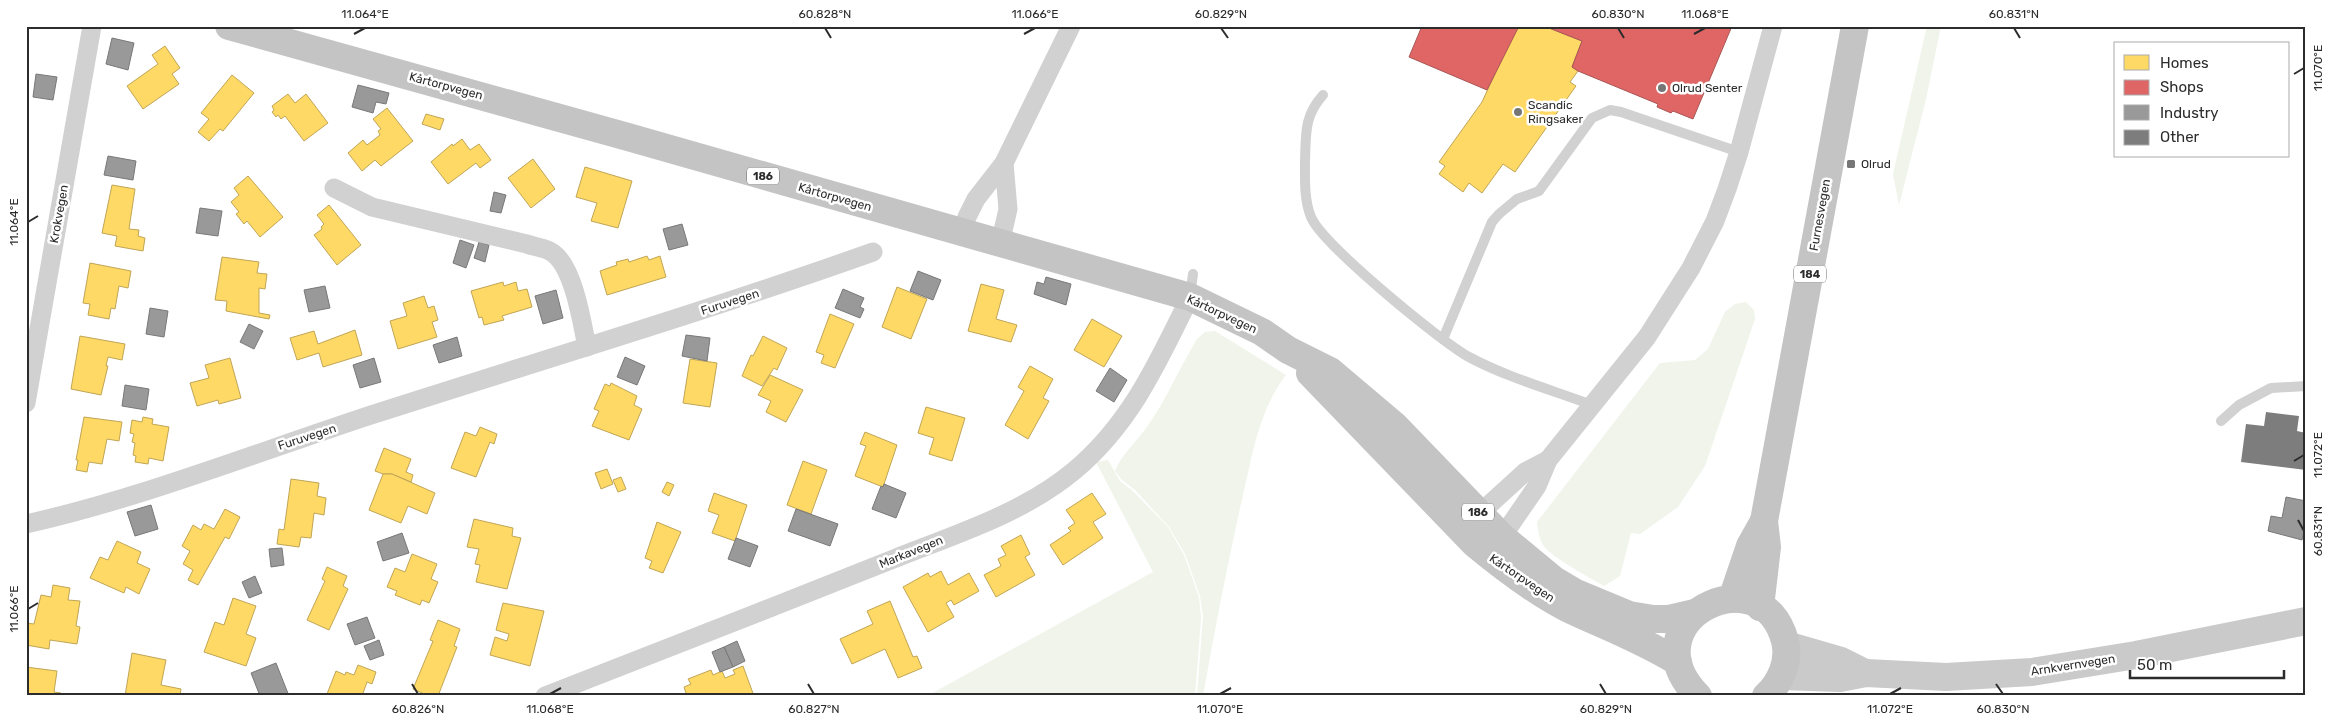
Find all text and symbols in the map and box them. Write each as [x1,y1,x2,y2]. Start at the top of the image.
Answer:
text: 11.064°E [341,7,389,21]
text: 60.828°N [799,7,851,21]
text: 11.066°E [1011,7,1059,21]
text: 60.829°N [1195,7,1247,21]
text: 60.830°N [1591,7,1645,21]
text: 11.068°E [1681,7,1729,21]
text: 60.831°N [1989,7,2039,21]
legend [2114,42,2290,158]
text: 11.070°E [2311,45,2325,91]
text: Homes [2160,54,2209,72]
street label: Kårtorpvegen [408,69,484,103]
text: Shops [2160,78,2204,96]
place label: Olrud Senter [1672,81,1743,95]
marker: Olrud Senter [1656,82,1668,94]
place label: Scandic Ringsaker [1528,98,1584,126]
text: Industry [2160,104,2219,122]
marker: Scandic Ringsaker [1512,106,1524,118]
text: Other [2160,128,2200,146]
place label: Olrud [1861,157,1891,171]
marker: Olrud [1845,158,1857,170]
road number: 186 [747,168,779,185]
street label: Furnesvegen [1807,178,1833,252]
street label: Kårtorpvegen [797,180,873,214]
street label: Krokvegen [47,184,71,244]
text: 11.064°E [7,198,21,246]
road number: 184 [1794,266,1826,282]
street label: Furuvegen [699,286,761,318]
street label: Kårtorpvegen [1185,292,1259,336]
street label: Furuvegen [276,421,338,453]
text: 11.072°E [2311,432,2325,478]
road number: 186 [1462,504,1494,520]
text: 60.831°N [2311,506,2325,556]
street label: Markavegen [877,533,945,571]
street label: Kårtorpvegen [1487,551,1557,605]
text: 11.066°E [7,585,21,633]
scale bar [2130,647,2283,679]
street label: Arnkvernvegen [2030,651,2116,679]
text: 50 m [2137,656,2172,674]
text: 60.826°N [392,702,444,716]
text: 11.068°E [526,702,574,716]
text: 60.827°N [788,702,840,716]
text: 11.070°E [1197,702,1243,716]
text: 60.829°N [1580,702,1632,716]
text: 11.072°E [1867,702,1913,716]
text: 60.830°N [1976,702,2030,716]

